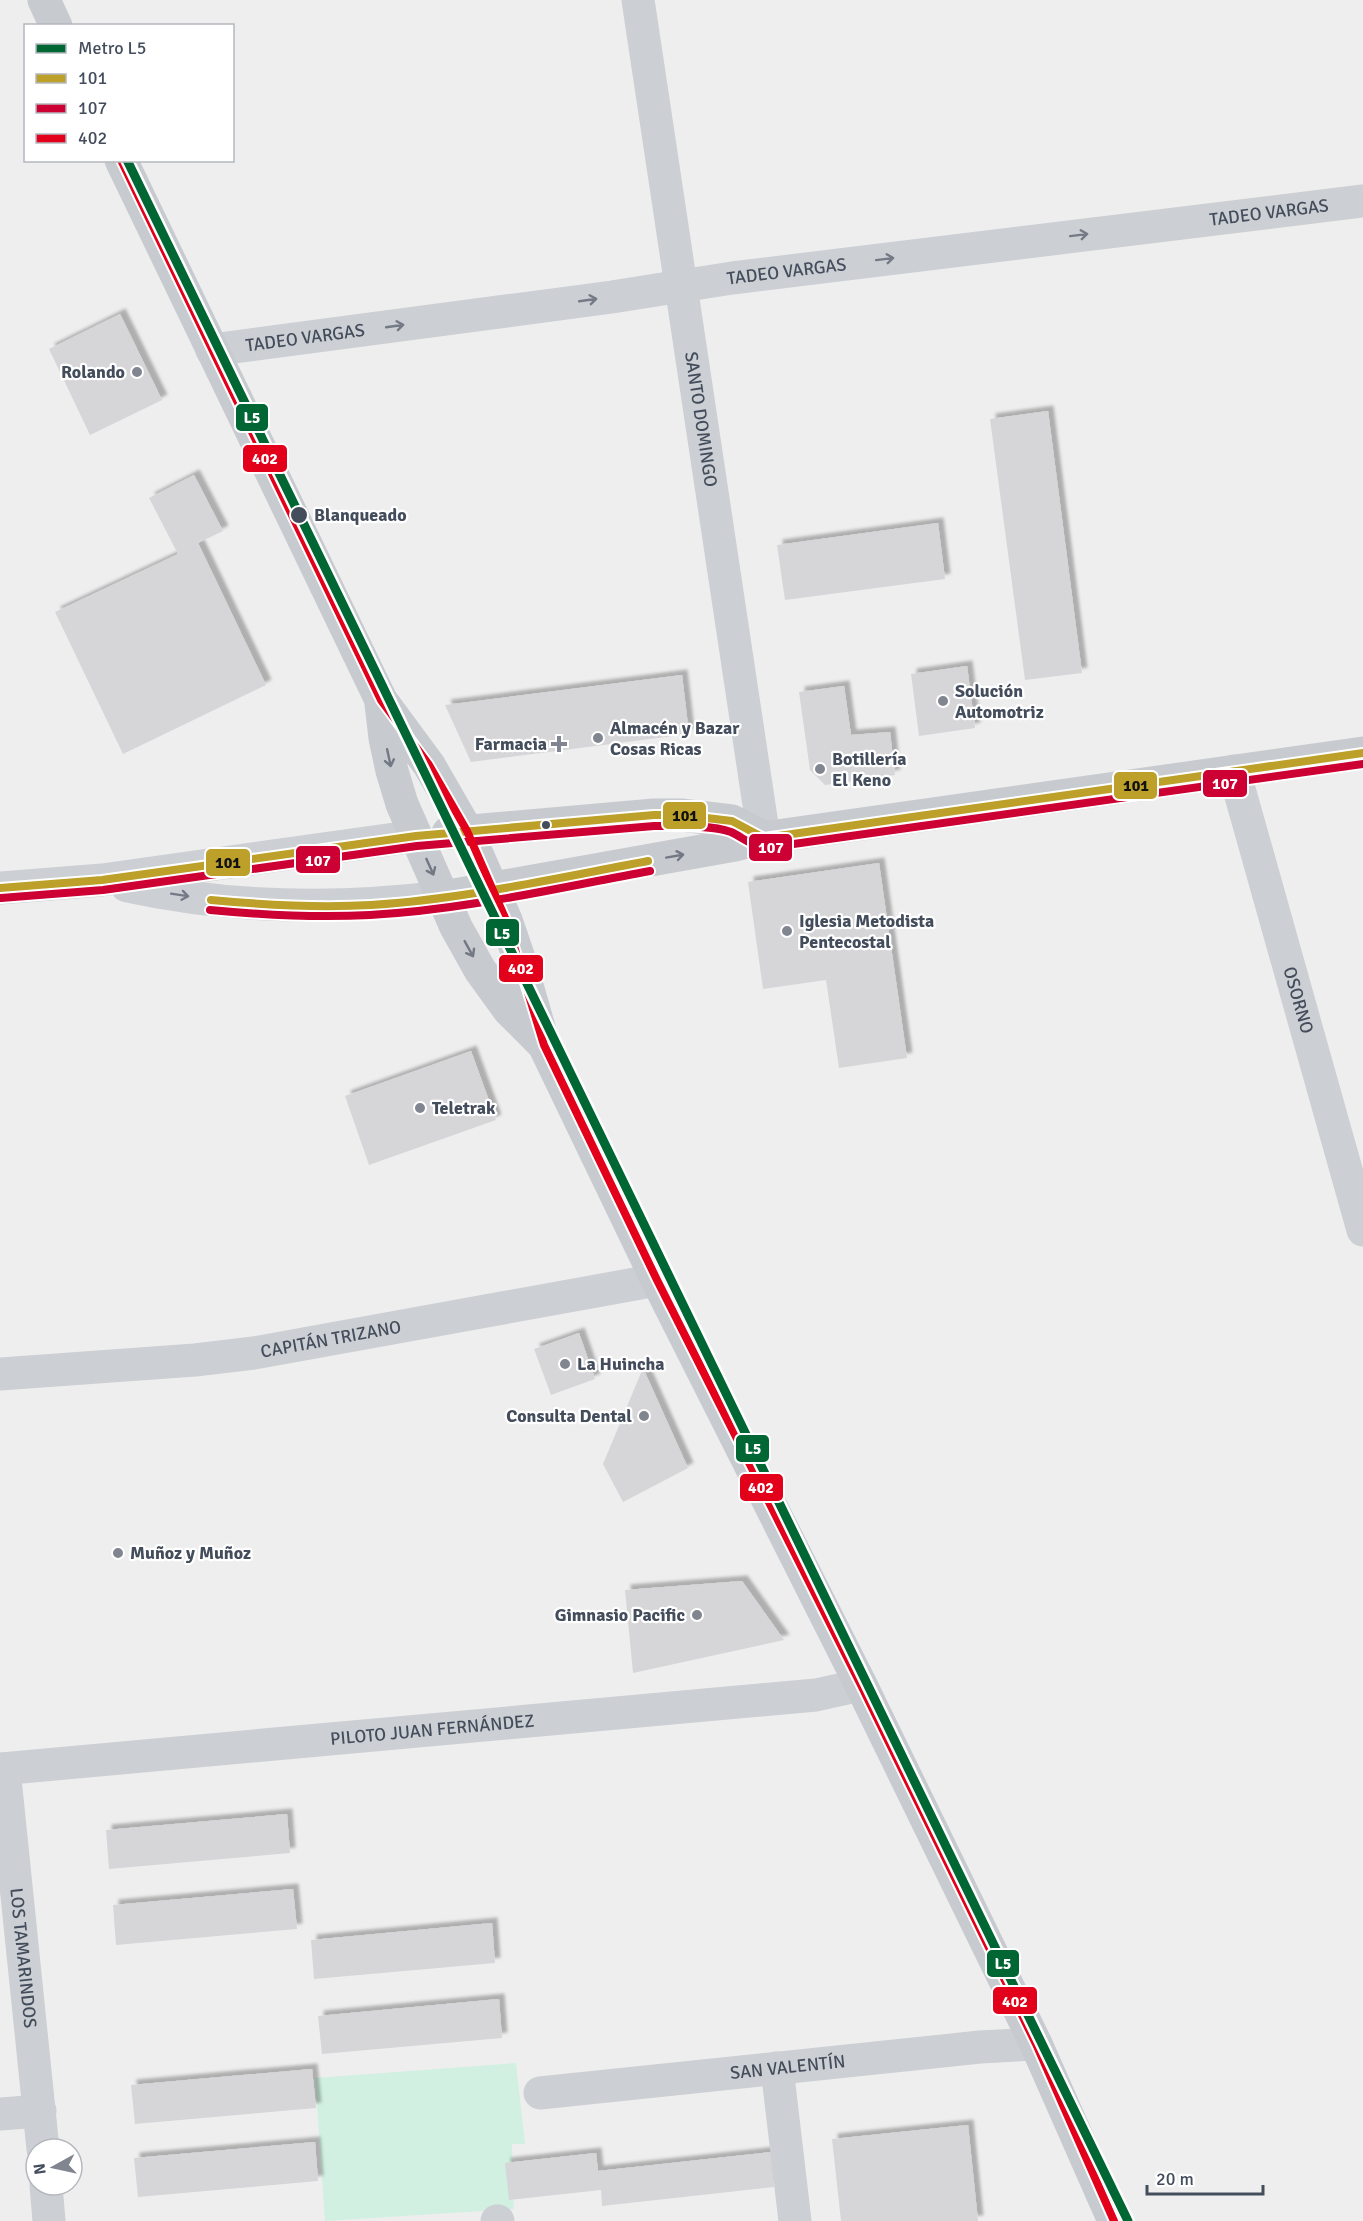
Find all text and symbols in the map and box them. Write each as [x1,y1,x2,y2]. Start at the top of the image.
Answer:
legend [24,24,234,162]
text: Metro L5 [78,37,146,59]
text: 101 [78,67,107,89]
text: 107 [78,97,107,119]
text: 402 [78,127,107,149]
street label: TADEO VARGAS [1208,194,1330,231]
one-way arrow [1069,230,1088,241]
street label: TADEO VARGAS [725,253,847,290]
one-way arrow [875,253,895,264]
one-way arrow [578,295,598,306]
street label: TADEO VARGAS [244,319,366,356]
one-way arrow [385,320,404,331]
street label: SANTO DOMINGO [680,350,722,488]
place label: Rolando [61,361,125,383]
marker: Rolando [130,365,144,379]
line badge: L5 [235,403,269,432]
text: L5 [244,408,261,428]
line badge: 402 [242,444,288,473]
text: 402 [252,449,278,469]
place label: Blanqueado [314,504,407,526]
marker: Blanqueado [289,505,309,525]
place label: Solución Automotriz [955,680,1044,723]
marker: Solución Automotriz [936,694,950,708]
place label: Almacén y Bazar Cosas Ricas [610,717,740,760]
marker: Almacén y Bazar Cosas Ricas [591,731,605,745]
place label: Farmacia [475,733,547,755]
marker: Farmacia [552,737,566,751]
one-way arrow [384,747,395,767]
place label: Botillería El Keno [832,748,907,791]
marker: Botillería El Keno [813,762,827,776]
line badge: 107 [1202,769,1248,798]
line badge: 101 [1113,771,1158,800]
text: 107 [1212,774,1238,794]
text: 101 [1123,776,1149,796]
line badge: 101 [662,801,707,830]
text: 101 [672,806,698,826]
unlabelled marker [540,819,552,831]
line badge: 107 [748,833,793,862]
text: 107 [758,838,784,858]
line badge: 107 [295,845,341,874]
line badge: 101 [205,848,251,877]
text: 107 [305,851,331,871]
one-way arrow [665,851,684,862]
text: 101 [215,853,241,873]
one-way arrow [424,857,436,875]
one-way arrow [170,890,189,901]
place label: Iglesia Metodista Pentecostal [799,910,934,953]
line badge: L5 [485,918,520,947]
text: L5 [494,924,511,944]
marker: Iglesia Metodista Pentecostal [780,924,794,938]
one-way arrow [463,940,475,957]
line badge: 402 [498,954,544,983]
text: 402 [508,959,534,979]
street label: OSORNO [1279,964,1318,1036]
place label: Teletrak [432,1097,496,1119]
marker: Teletrak [413,1101,427,1115]
street label: CAPITÁN TRIZANO [259,1316,403,1363]
place label: La Huincha [577,1353,665,1375]
marker: La Huincha [558,1357,572,1371]
place label: Consulta Dental [506,1405,632,1427]
marker: Consulta Dental [637,1409,651,1423]
line badge: L5 [735,1434,770,1463]
text: L5 [745,1439,762,1459]
line badge: 402 [739,1473,784,1502]
text: 402 [748,1478,774,1498]
place label: Muñoz y Muñoz [130,1542,251,1564]
marker: Muñoz y Muñoz [111,1546,125,1560]
place label: Gimnasio Pacific [555,1604,685,1626]
marker: Gimnasio Pacific [690,1608,704,1622]
street label: PILOTO JUAN FERNÁNDEZ [329,1710,535,1750]
street label: LOS TAMARINDOS [5,1887,42,2029]
line badge: L5 [986,1949,1020,1978]
text: L5 [995,1954,1012,1974]
line badge: 402 [992,1986,1038,2015]
text: 402 [1002,1992,1028,2012]
street label: SAN VALENTÍN [729,2050,846,2084]
north arrow [24,2137,84,2197]
scale bar [1147,2158,1262,2196]
text: N [29,2162,51,2176]
text: 20 m [1156,2168,1194,2190]

